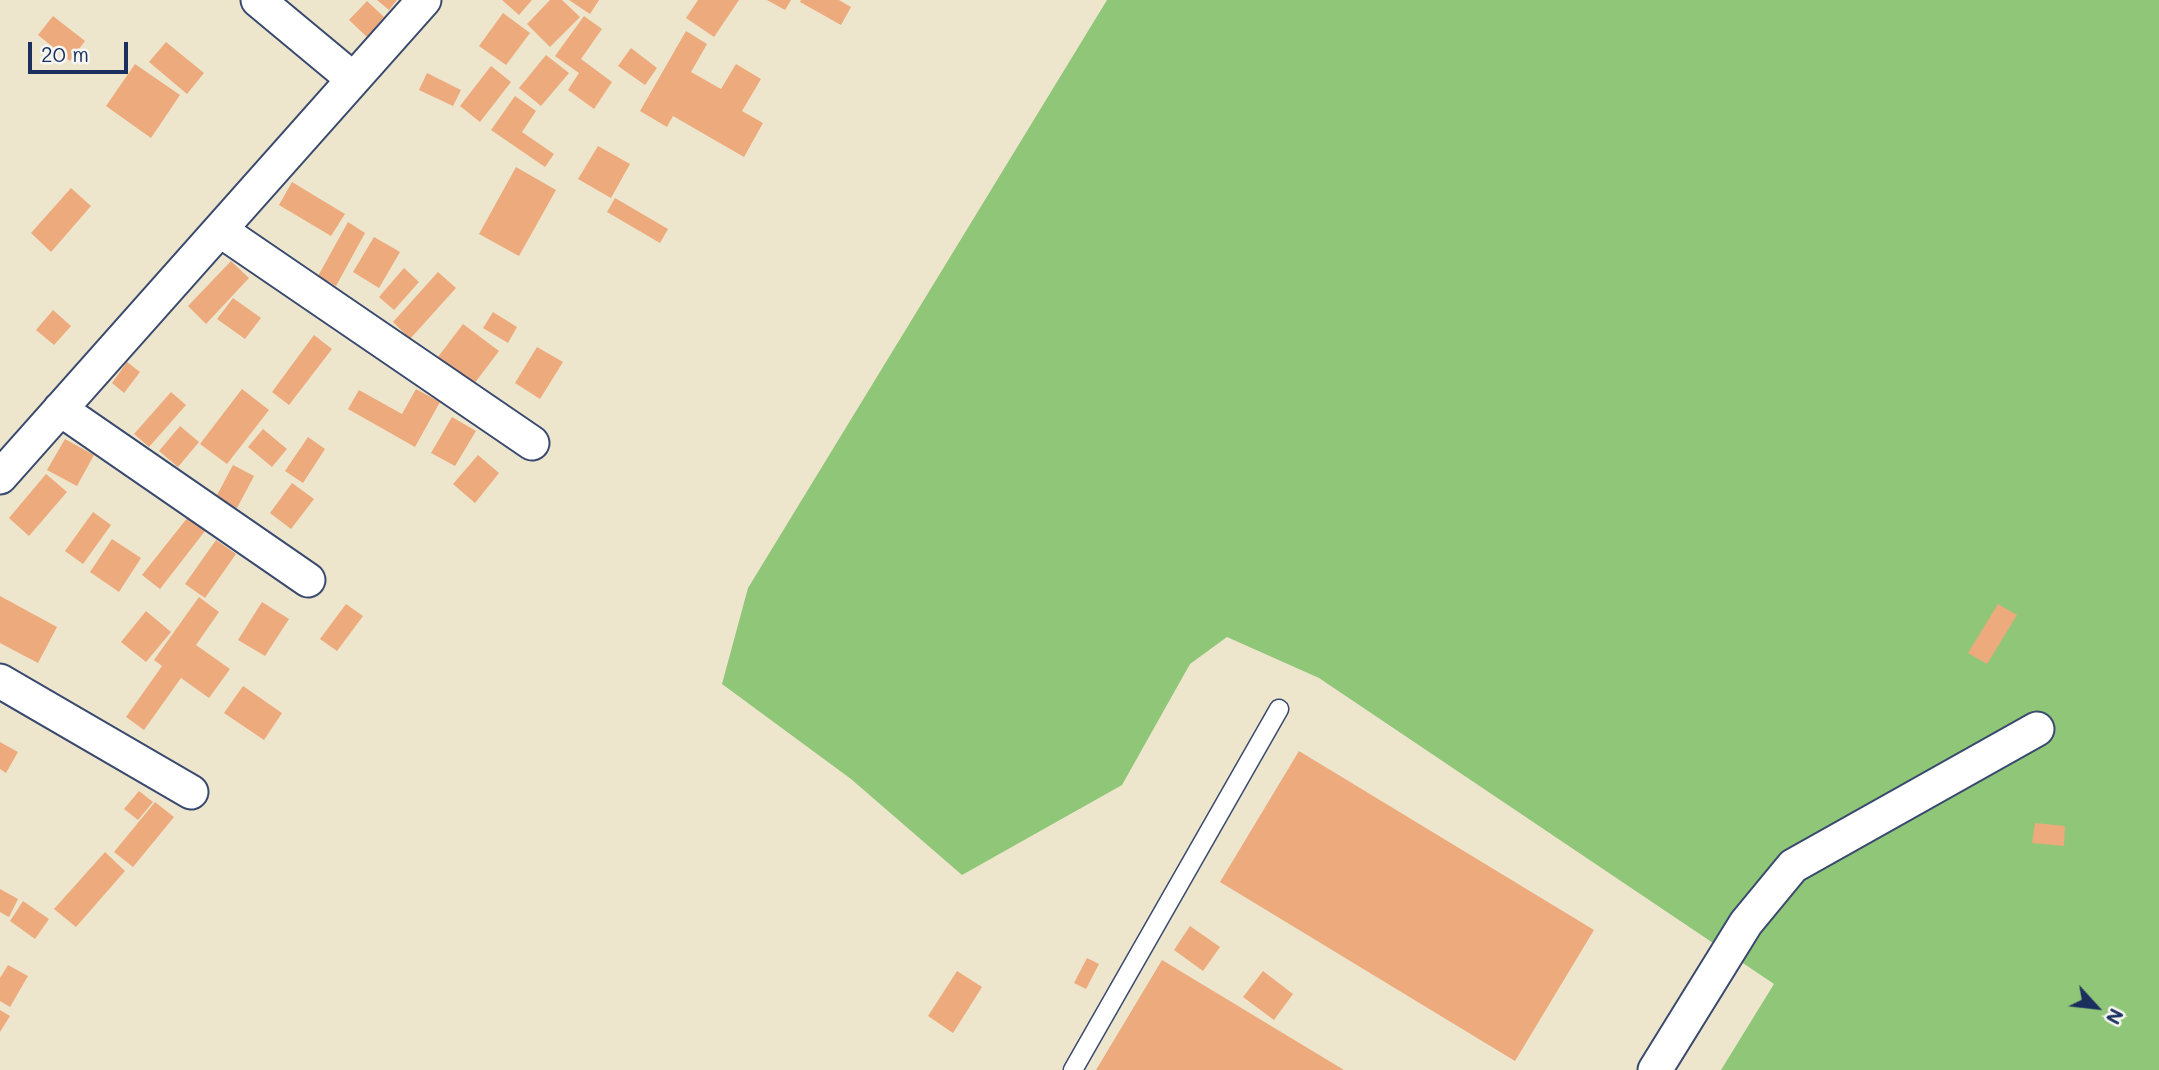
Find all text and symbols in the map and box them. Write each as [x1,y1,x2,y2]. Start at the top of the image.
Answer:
scale bar [32,28,131,72]
text: 20 m [41,40,89,67]
north arrow [2061,972,2131,1042]
text: N [2101,1005,2130,1029]

